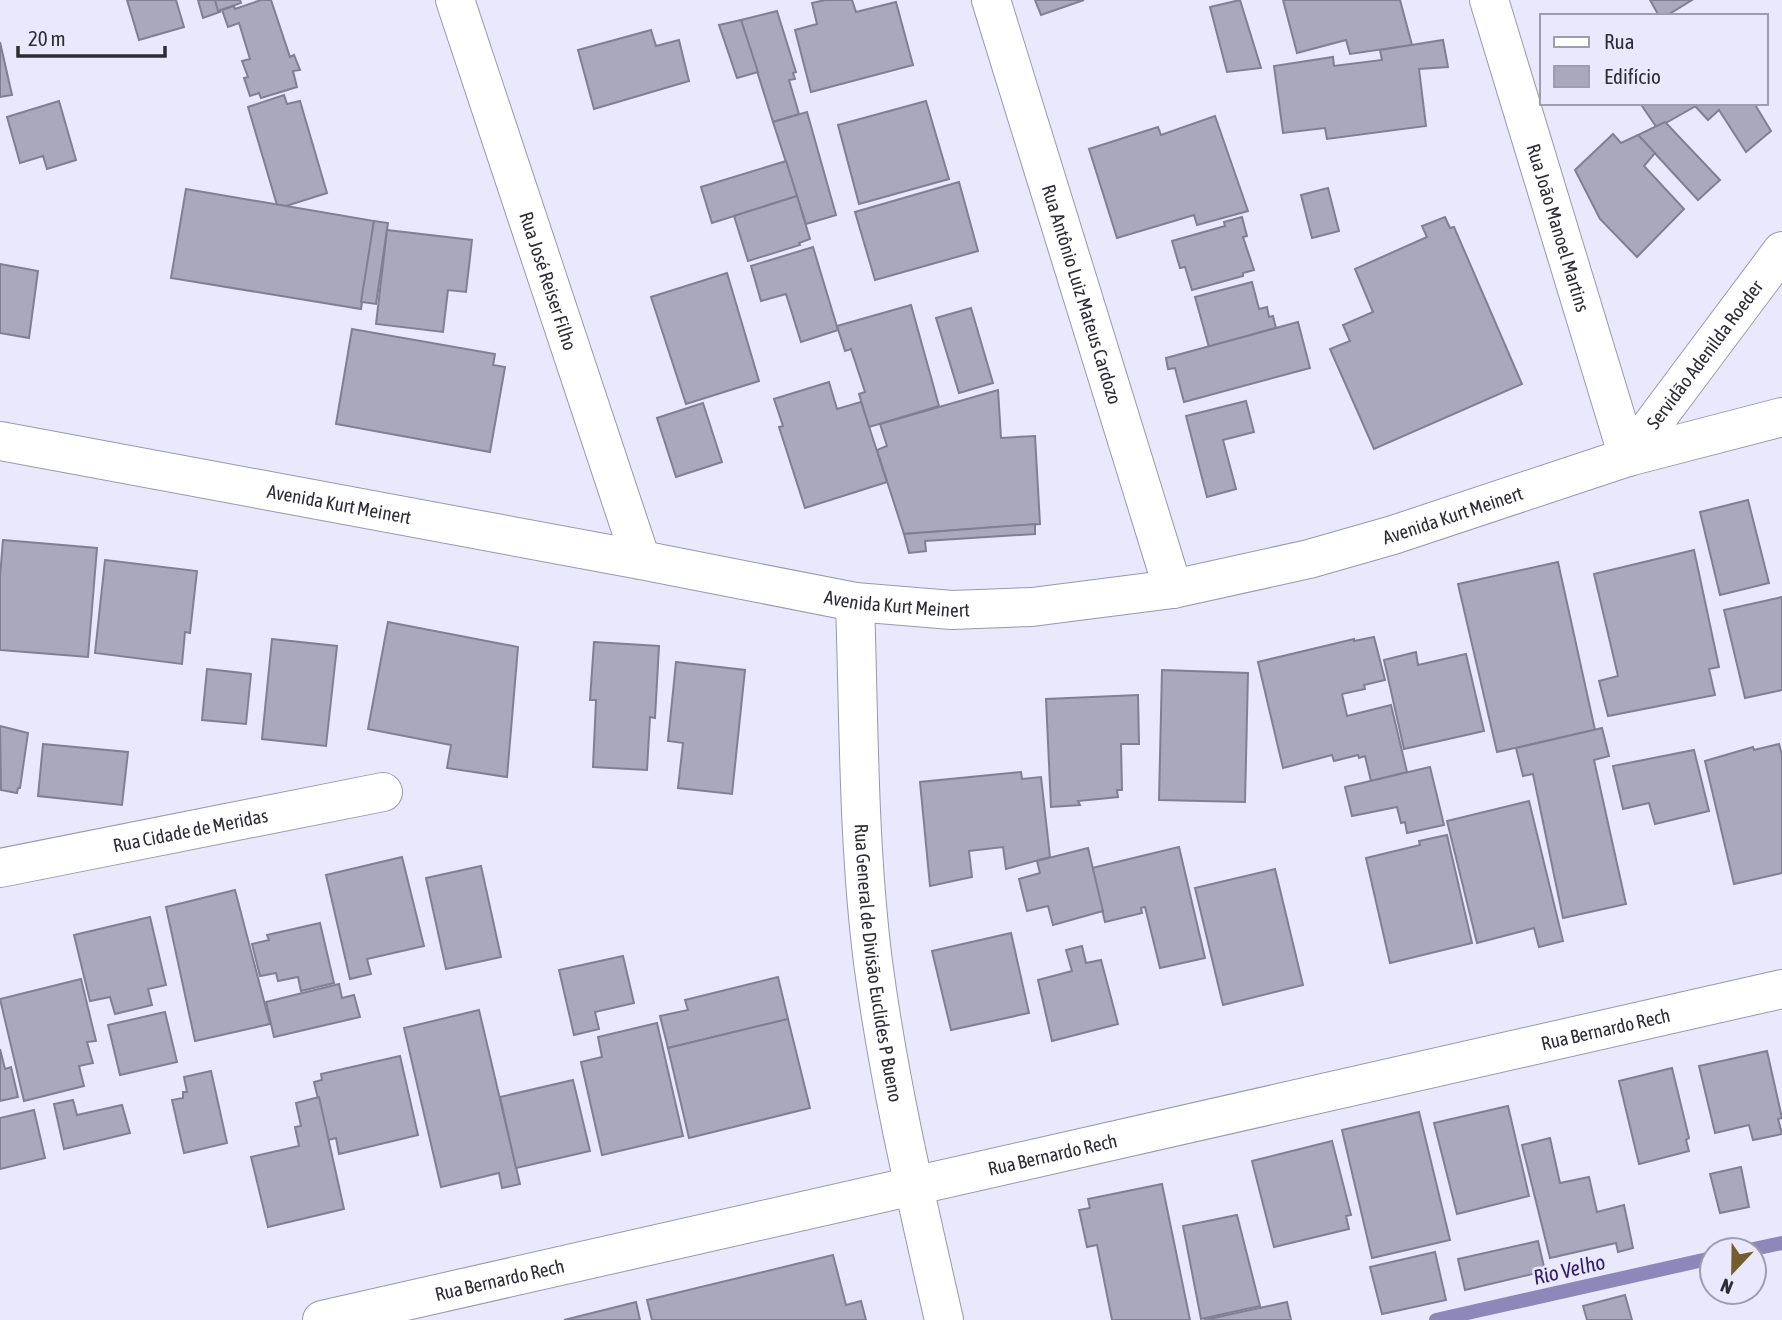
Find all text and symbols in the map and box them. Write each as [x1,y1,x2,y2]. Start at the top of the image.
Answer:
scale bar [18,14,164,58]
legend [1540,14,1768,105]
text: 20 m [28,26,66,50]
text: Rua [1604,29,1634,53]
text: Edifício [1604,64,1661,88]
street label: Rua João Manoel Martins [1522,141,1594,315]
street label: Rua Antônio Luiz Mateus Cardozo [1038,182,1126,407]
street label: Rua José Reiser Filho [515,209,582,353]
street label: Servidão Adenilda Roeder [1642,276,1768,433]
street label: Avenida Kurt Meinert [265,480,413,528]
street label: Avenida Kurt Meinert [1380,482,1525,548]
street label: Avenida Kurt Meinert [822,585,970,621]
street label: Rua Cidade de Meridas [111,804,270,856]
street label: Rua General de Divisão Euclides P Bueno [851,823,907,1104]
street label: Rua Bernardo Rech [1539,1004,1672,1054]
street label: Rua Bernardo Rech [986,1129,1119,1180]
north arrow [1698,1236,1768,1306]
water label: Rio Velho [1531,1249,1607,1289]
street label: Rua Bernardo Rech [433,1254,566,1305]
text: N [1717,1274,1736,1299]

